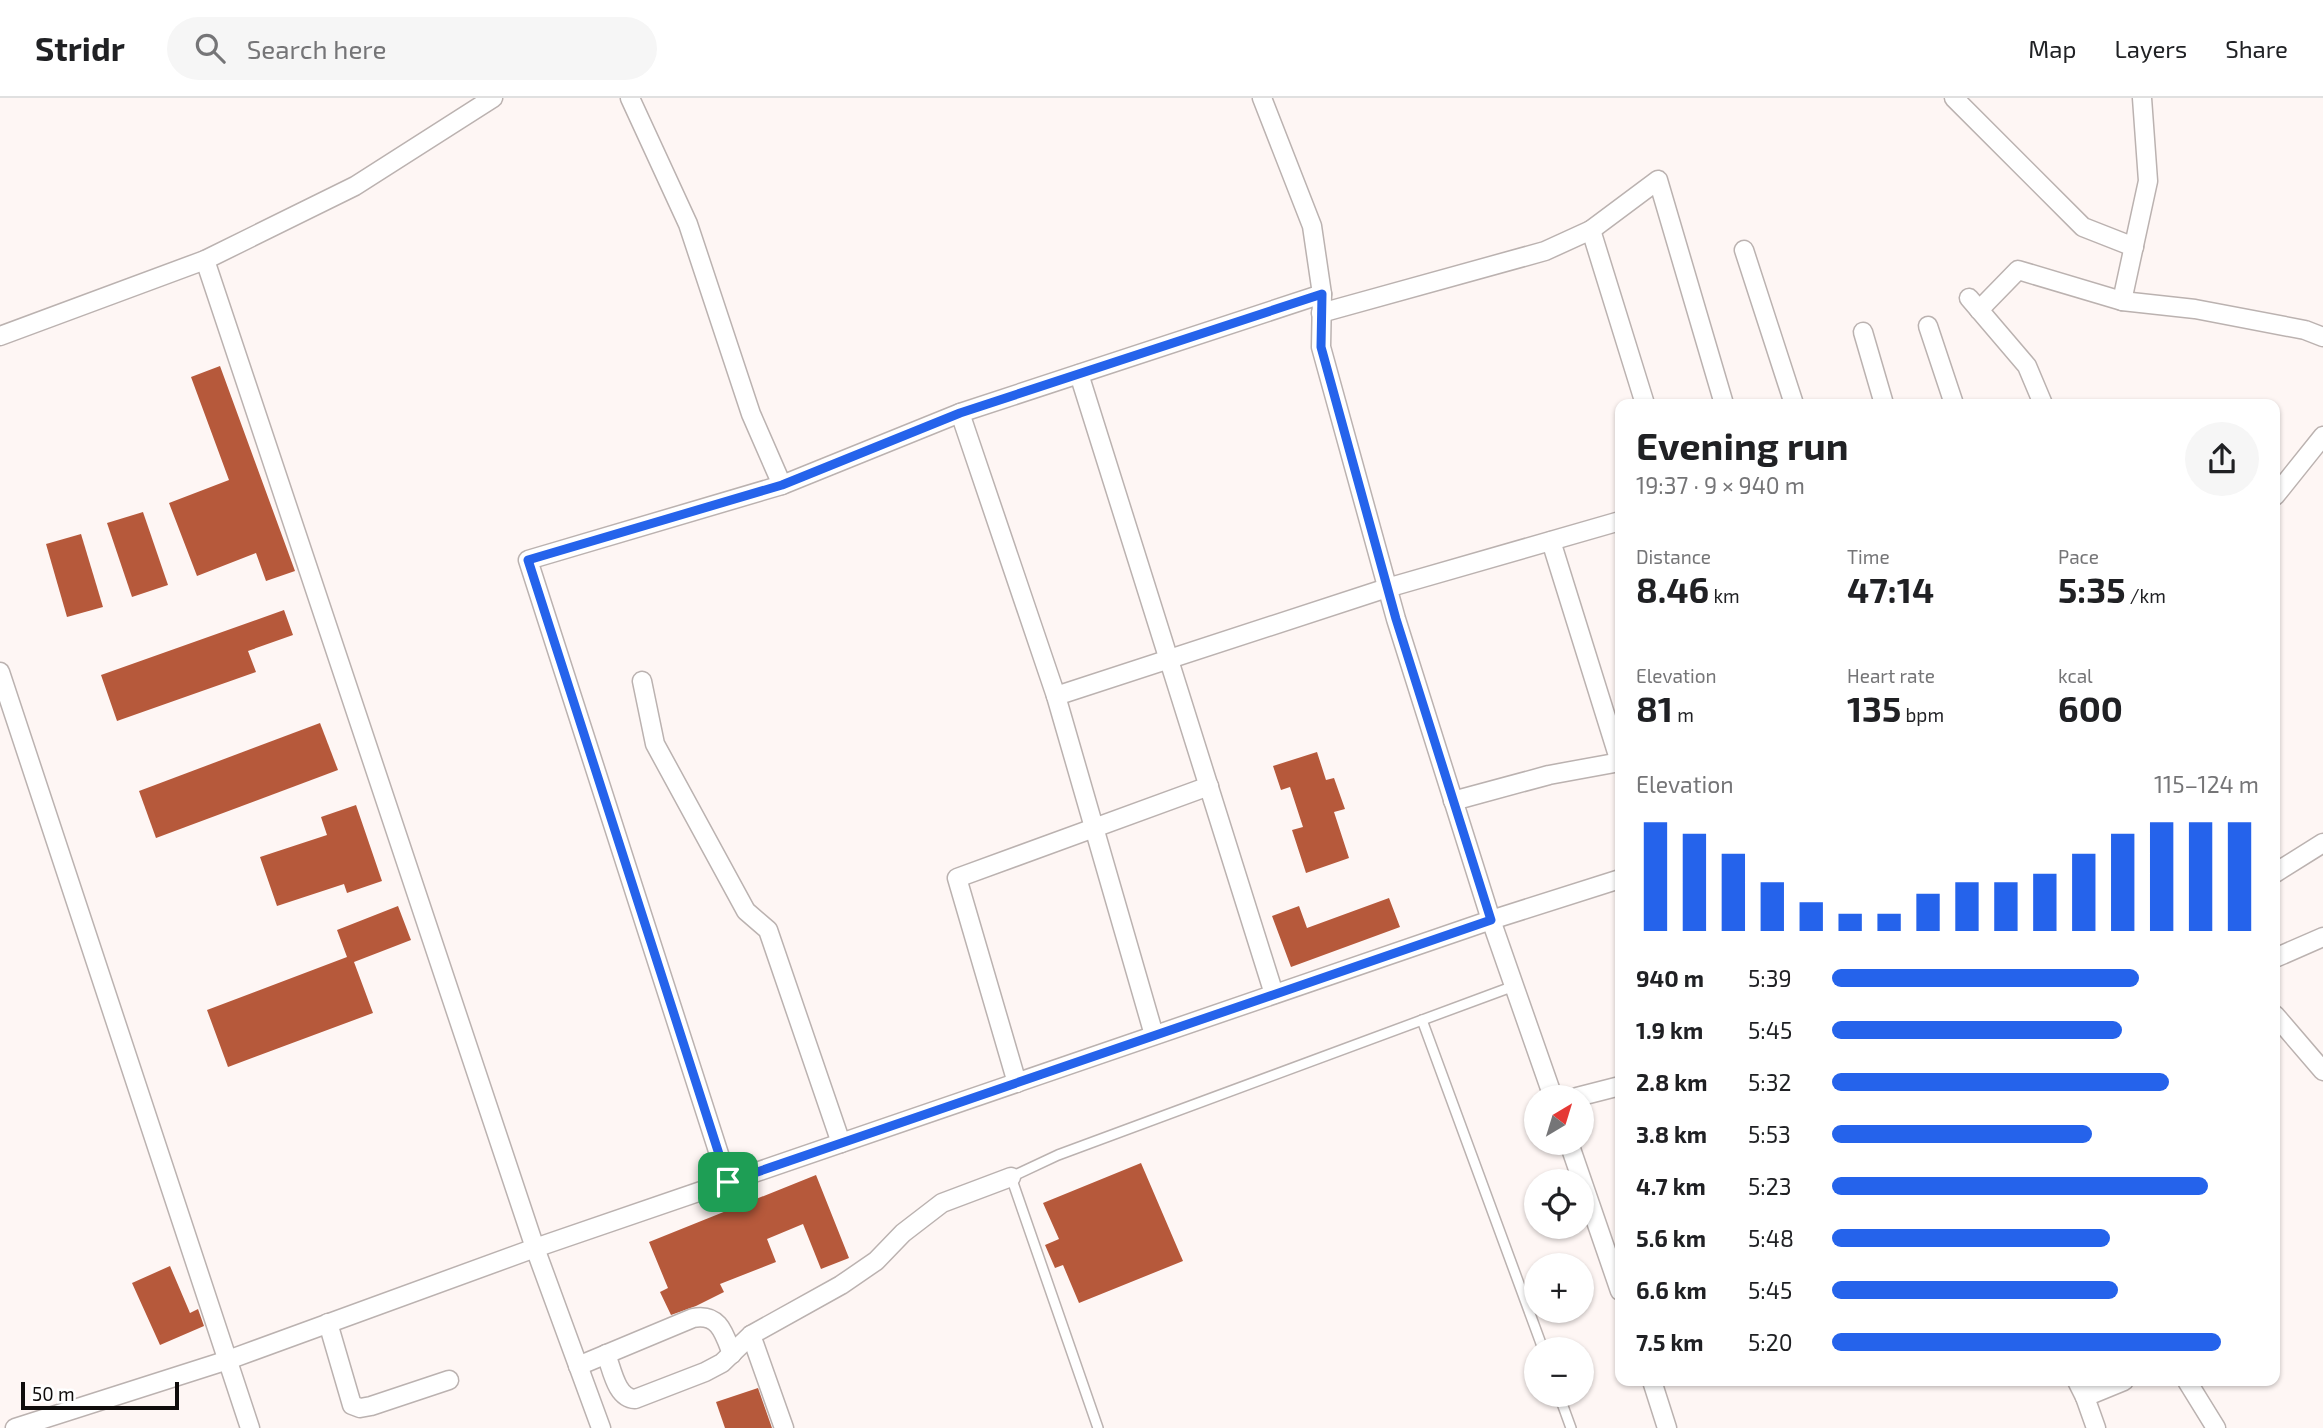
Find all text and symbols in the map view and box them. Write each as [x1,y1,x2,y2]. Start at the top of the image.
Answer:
search box [167,17,657,80]
text: Stridr [35,28,125,68]
icon: search [191,29,229,67]
text: Search here [247,33,386,64]
text: Map [2028,34,2076,63]
text: Layers [2114,34,2187,63]
text: Share [2225,34,2288,63]
text: Evening run [1636,422,1849,468]
button: share [2185,422,2259,496]
text: 19:37 · 9 × 940 m [1636,471,1805,499]
text: Distance [1636,545,1711,568]
text: Time [1847,545,1890,568]
text: Pace [2058,545,2099,568]
text: 8.46 [1636,568,1709,610]
text: 47:14 [1847,568,1934,610]
text: 5:35 [2058,568,2125,610]
text: km [1709,584,1740,607]
text: /km [2125,584,2166,607]
text: Elevation [1636,664,1717,687]
text: Heart rate [1847,664,1935,687]
text: kcal [2058,664,2093,687]
text: 81 [1636,687,1673,729]
text: 135 [1847,687,1901,729]
text: 600 [2058,687,2123,729]
text: m [1673,703,1694,726]
text: bpm [1901,703,1944,726]
text: Elevation [1636,770,1734,798]
text: 115–124 m [2154,770,2259,798]
text: 940 m [1636,964,1704,992]
text: 5:39 [1748,964,1792,992]
text: 1.9 km [1636,1016,1703,1044]
text: 5:45 [1748,1016,1792,1044]
text: 2.8 km [1636,1068,1707,1096]
text: 5:32 [1748,1068,1791,1096]
north arrow [1524,1085,1594,1155]
map controls [1524,1085,1594,1407]
text: 3.8 km [1636,1120,1707,1148]
text: 5:53 [1748,1120,1791,1148]
pin [698,1152,758,1212]
icon: arrive [709,1163,747,1201]
button: locate [1524,1169,1594,1239]
text: 4.7 km [1636,1172,1706,1200]
text: 5:23 [1748,1172,1791,1200]
text: 5.6 km [1636,1224,1706,1252]
text: 5:48 [1748,1224,1794,1252]
button: + [1524,1253,1594,1323]
text: 6.6 km [1636,1276,1707,1304]
text: 5:45 [1748,1276,1792,1304]
text: 7.5 km [1636,1328,1704,1356]
text: 5:20 [1748,1328,1793,1356]
button: − [1524,1337,1594,1407]
scale bar [21,1379,178,1411]
text: 50 m [32,1382,75,1405]

